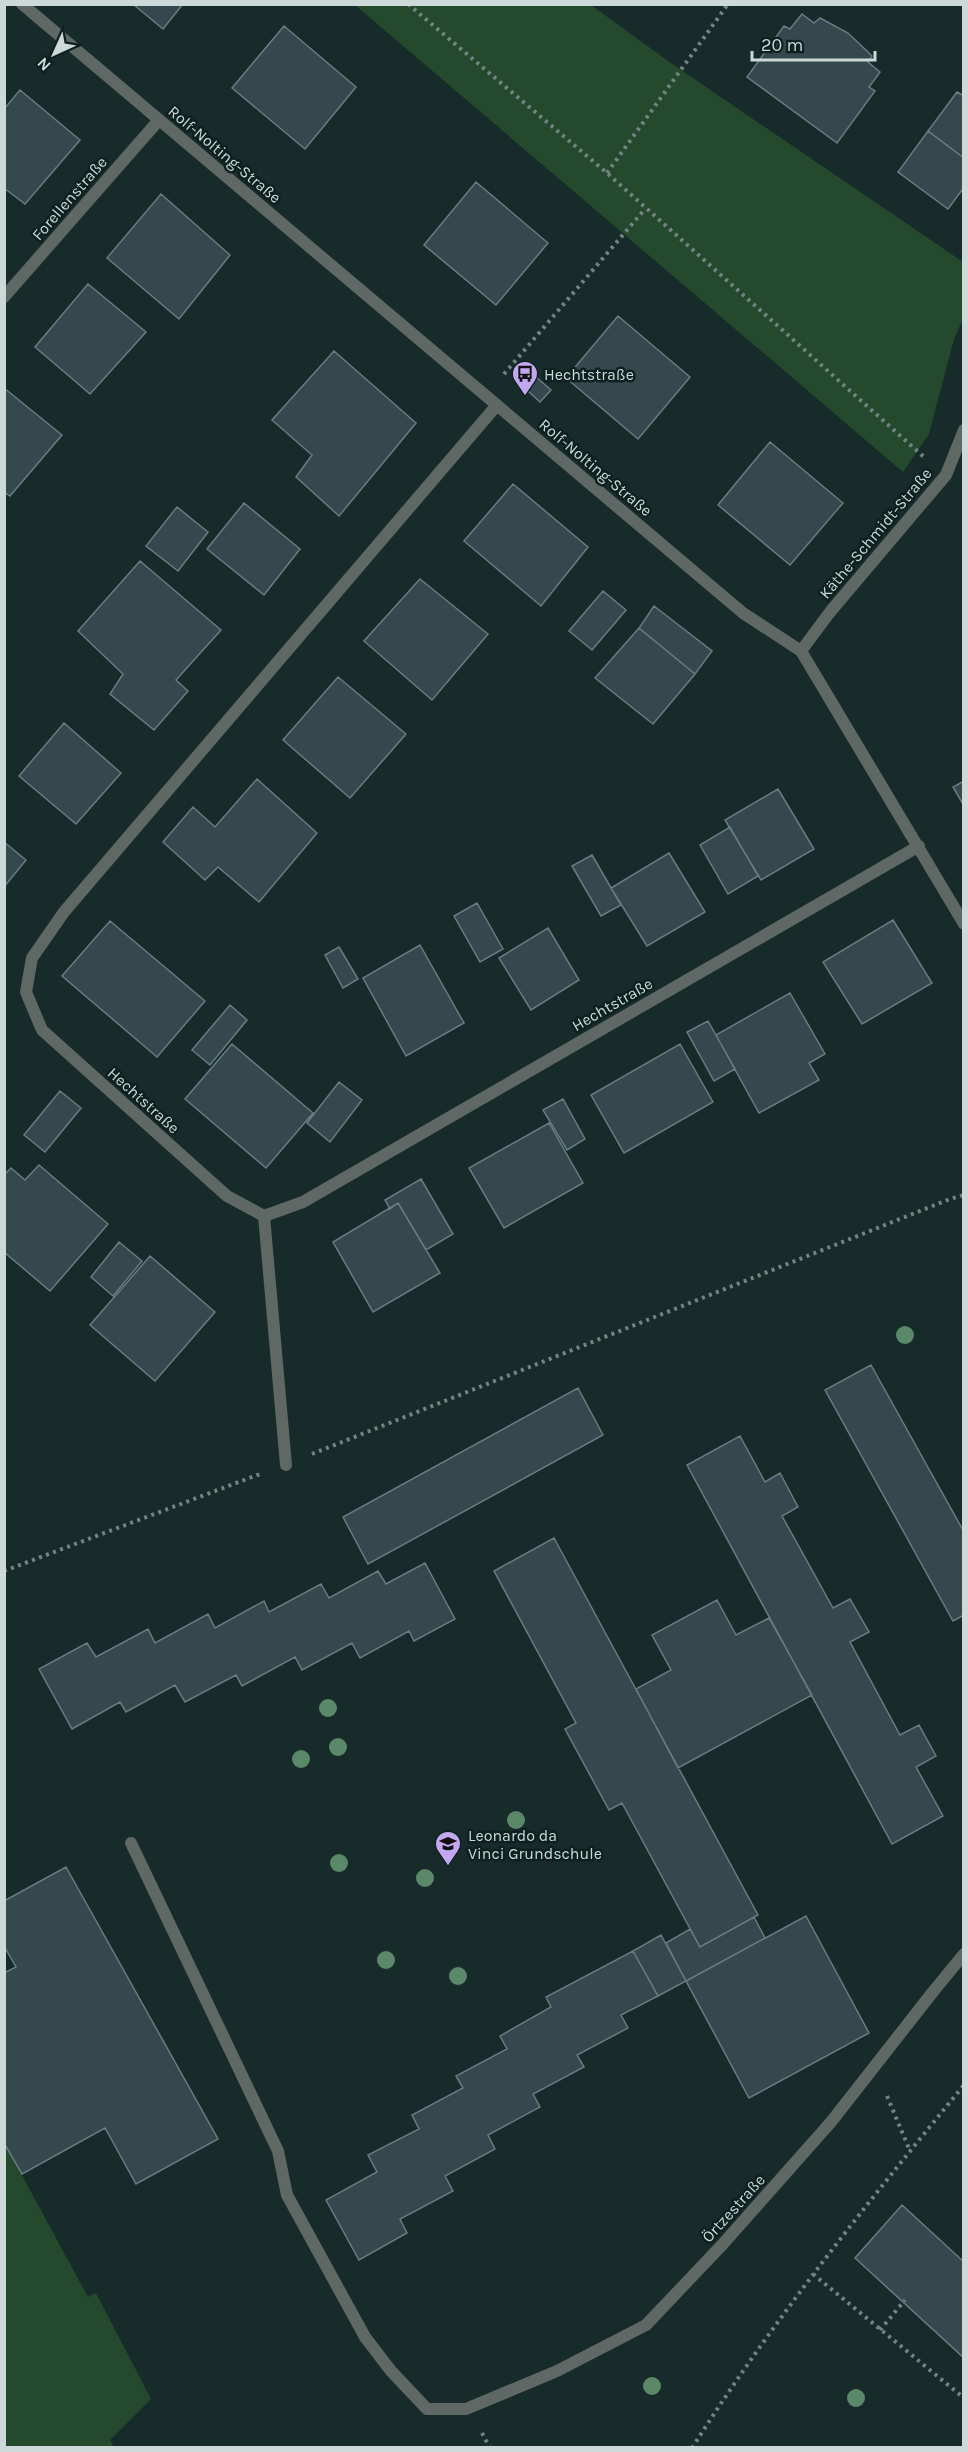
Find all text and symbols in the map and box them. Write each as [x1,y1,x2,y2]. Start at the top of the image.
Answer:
north arrow [24,24,84,84]
scale bar [752,24,875,62]
text: 20 m [761,34,803,56]
text: N [33,53,55,75]
street label: Rolf-Nolting-Straße [164,102,285,207]
street label: Forellenstraße [28,153,111,244]
bus stop icon: Hechtstraße [510,359,540,397]
place label: Hechtstraße [544,365,634,384]
street label: Rolf-Nolting-Straße [535,415,656,520]
street label: Käthe-Schmidt-Straße [815,464,936,603]
street label: Hechtstraße [569,974,656,1035]
street label: Hechtstraße [104,1063,183,1138]
place label: Leonardo da Vinci Grundschule [468,1826,602,1863]
school or university icon: Leonardo da Vinci Grundschule [433,1829,463,1867]
street label: Örtzestraße [698,2170,769,2246]

